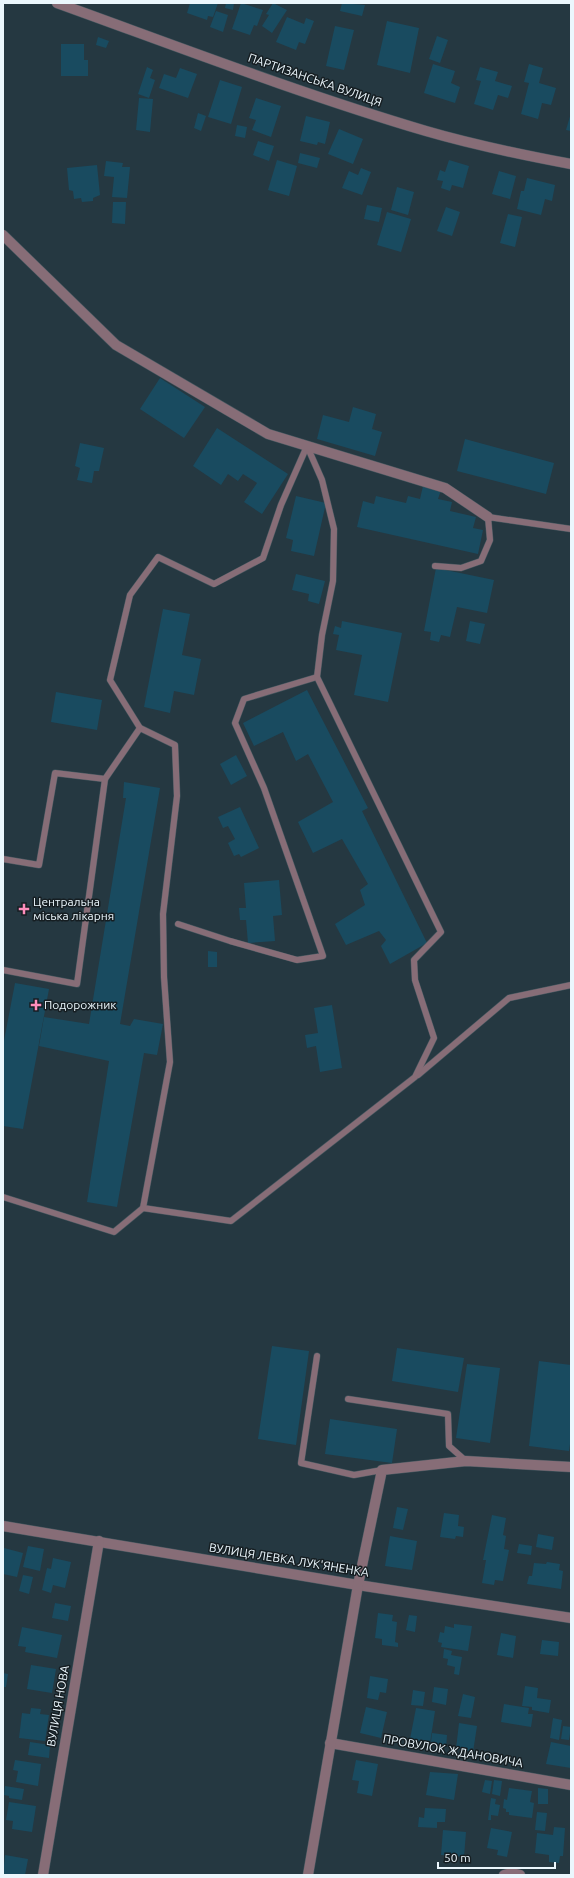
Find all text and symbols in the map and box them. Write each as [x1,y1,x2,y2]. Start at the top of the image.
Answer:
street label: ПАРТИЗАНСЬКА ВУЛИЦЯ [247,50,384,109]
place label: Центральна міська лікарня [33,895,114,922]
marker: Центральна міська лікарня [18,903,30,915]
place label: Подорожник [44,998,116,1011]
marker: Подорожник [31,1000,41,1010]
street label: ВУЛИЦЯ ЛЕВКА ЛУК'ЯНЕНКА [208,1540,370,1579]
street label: ВУЛИЦЯ НОВА [44,1664,71,1748]
street label: ПРОВУЛОК ЖДАНОВИЧА [382,1732,524,1769]
scale bar [438,1844,555,1870]
text: 50 m [444,1851,471,1864]

